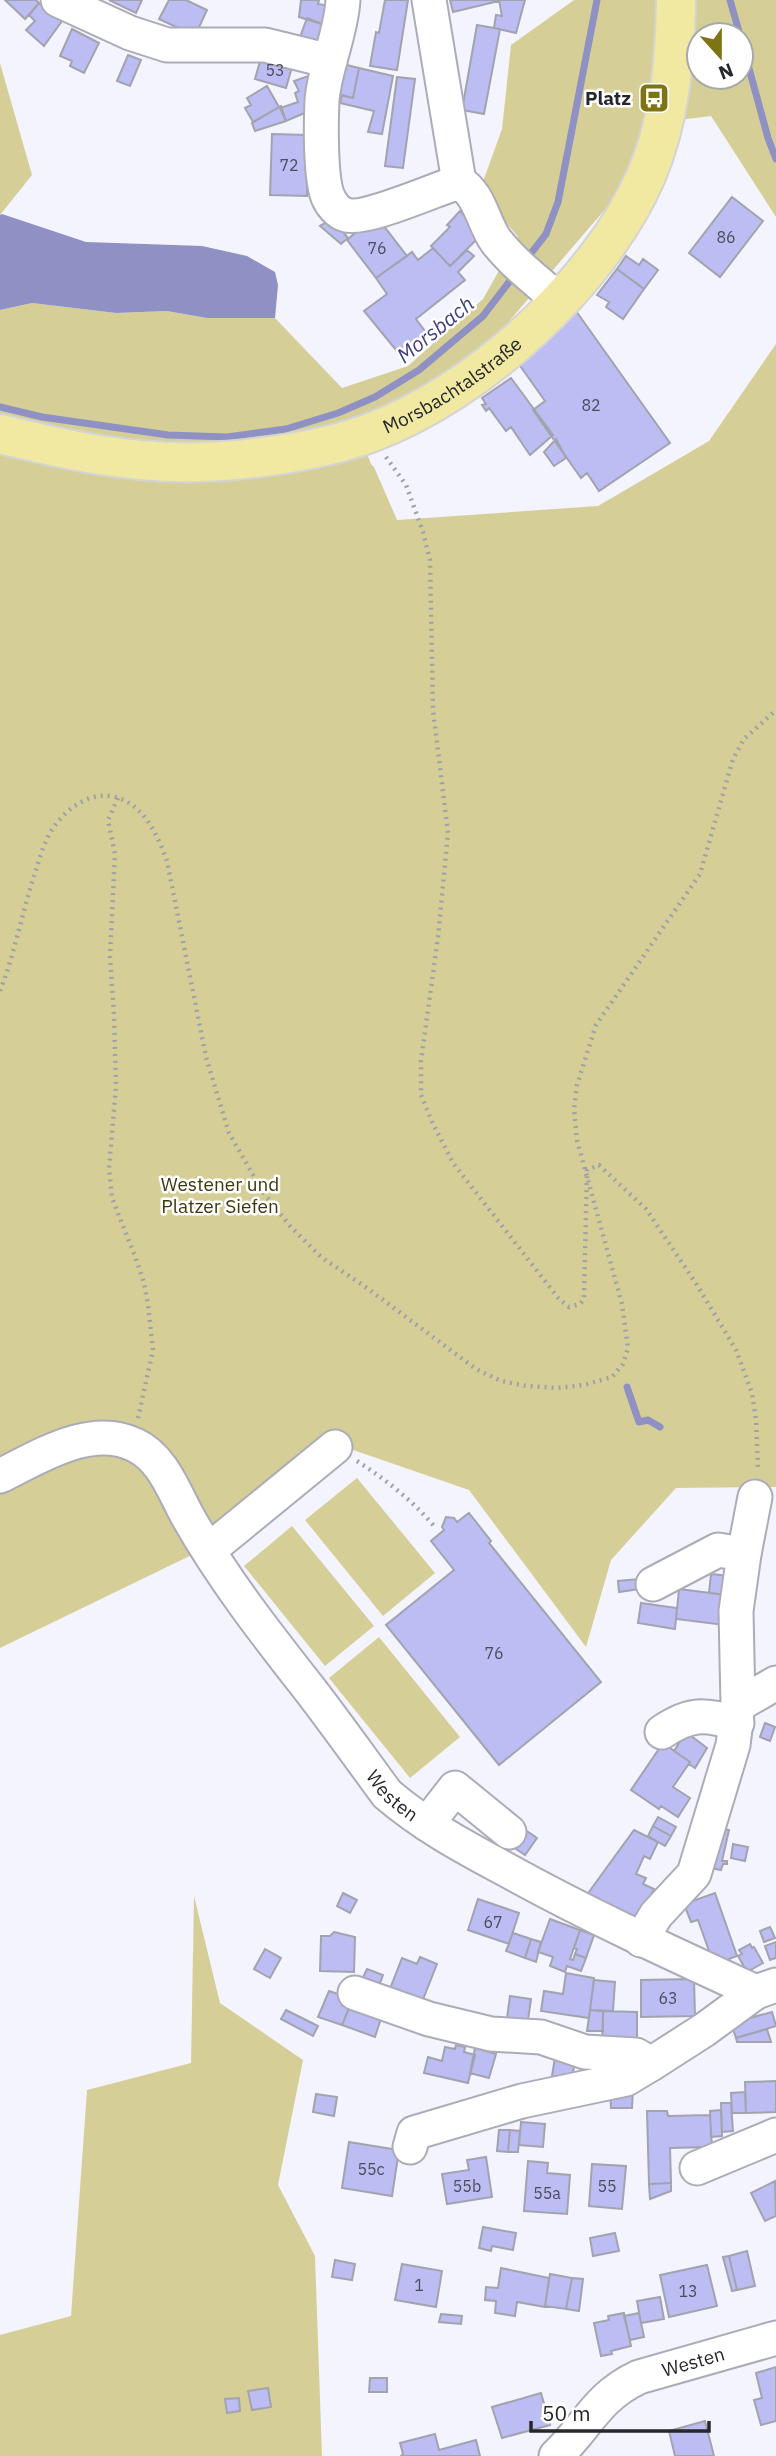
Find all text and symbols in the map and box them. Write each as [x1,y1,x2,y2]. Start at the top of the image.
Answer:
north arrow [685,21,755,91]
text: N [715,58,737,86]
house number: 53 [265,60,285,80]
bus stop icon: Platz [637,81,671,115]
place label: Platz [585,86,631,110]
house number: 72 [279,155,299,175]
house number: 86 [716,227,736,247]
house number: 76 [367,238,387,258]
water label: Morsbach [390,289,480,369]
street label: Morsbachtalstraße [379,331,527,439]
house number: 82 [581,395,601,415]
park label: Westener und Platzer Siefen [161,1172,279,1218]
house number: 76 [484,1643,504,1663]
street label: Westen [361,1765,423,1826]
house number: 67 [483,1912,503,1932]
house number: 63 [658,1988,678,2008]
house number: 55c [357,2159,385,2179]
house number: 55b [453,2176,481,2196]
house number: 55 [597,2176,617,2196]
house number: 55a [533,2183,561,2203]
house number: 1 [414,2275,424,2295]
house number: 13 [678,2281,698,2301]
street label: Westen [659,2341,727,2382]
scale bar [531,2390,710,2434]
text: 50 m [542,2399,591,2427]

